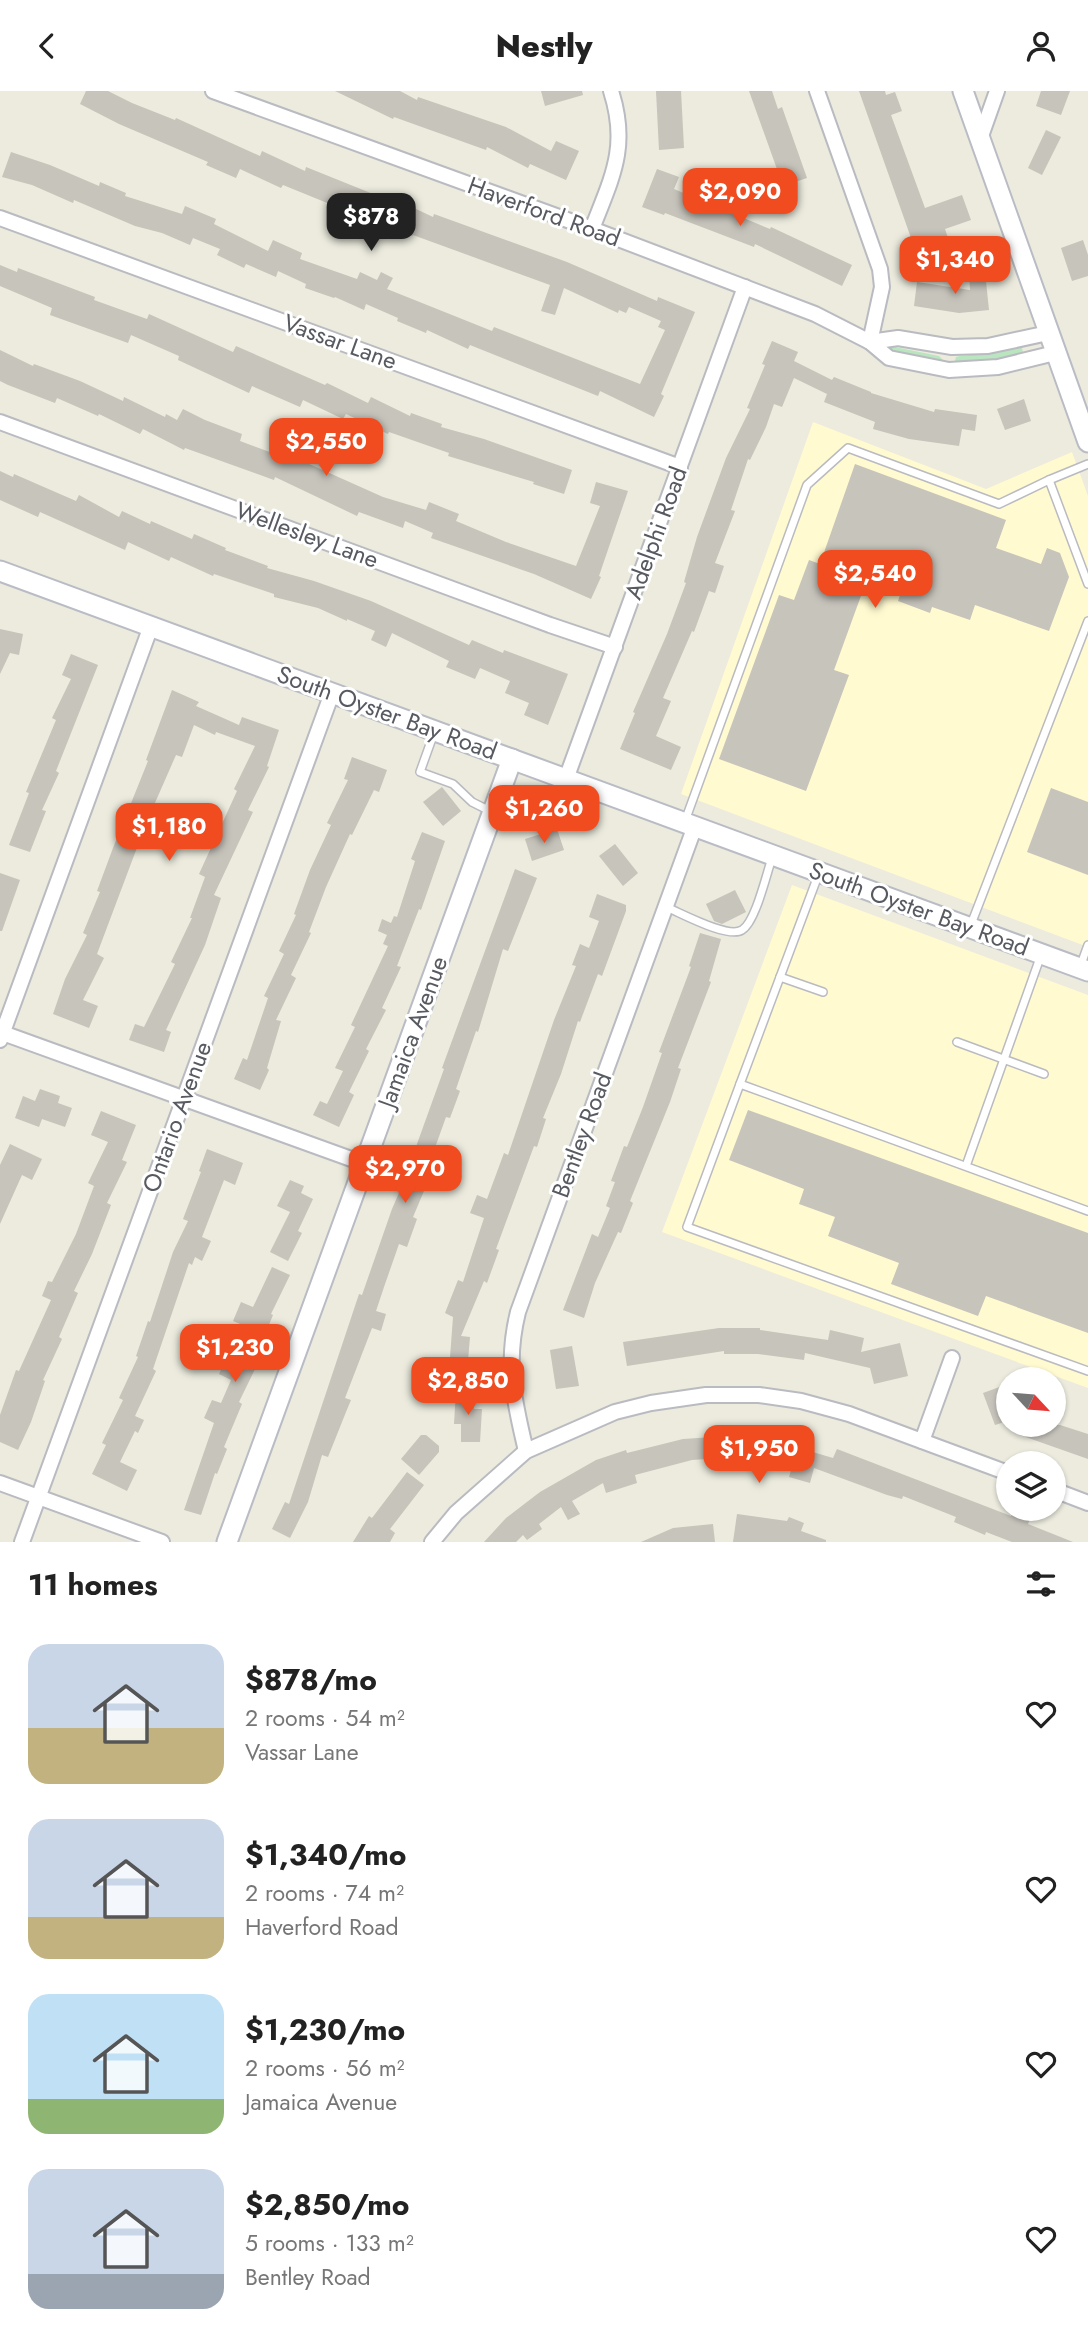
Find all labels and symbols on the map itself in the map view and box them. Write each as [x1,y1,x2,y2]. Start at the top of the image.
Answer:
street label: Haverford Road [463,168,625,255]
pin: $2,090 [683,169,797,228]
pin: $878 [330,193,412,253]
pin: $1,340 [898,237,1012,296]
street label: Vassar Lane [278,305,402,378]
pin: $2,550 [269,419,383,478]
street label: Adelphi Road [615,462,696,604]
street label: Wellesley Lane [231,492,384,577]
pin: $2,540 [818,551,932,610]
street label: South Oyster Bay Road [272,656,502,769]
pin: $1,260 [487,785,601,845]
pin: $1,180 [112,803,226,863]
street label: South Oyster Bay Road [804,852,1034,965]
street label: Jamaica Avenue [368,951,456,1115]
street label: Ontario Avenue [133,1036,220,1197]
street label: Bentley Road [543,1067,620,1202]
pin: $2,970 [348,1145,462,1205]
pin: $1,230 [178,1325,292,1384]
pin: $2,850 [411,1357,525,1417]
north arrow [996,1367,1066,1437]
pin: $1,950 [702,1425,816,1485]

